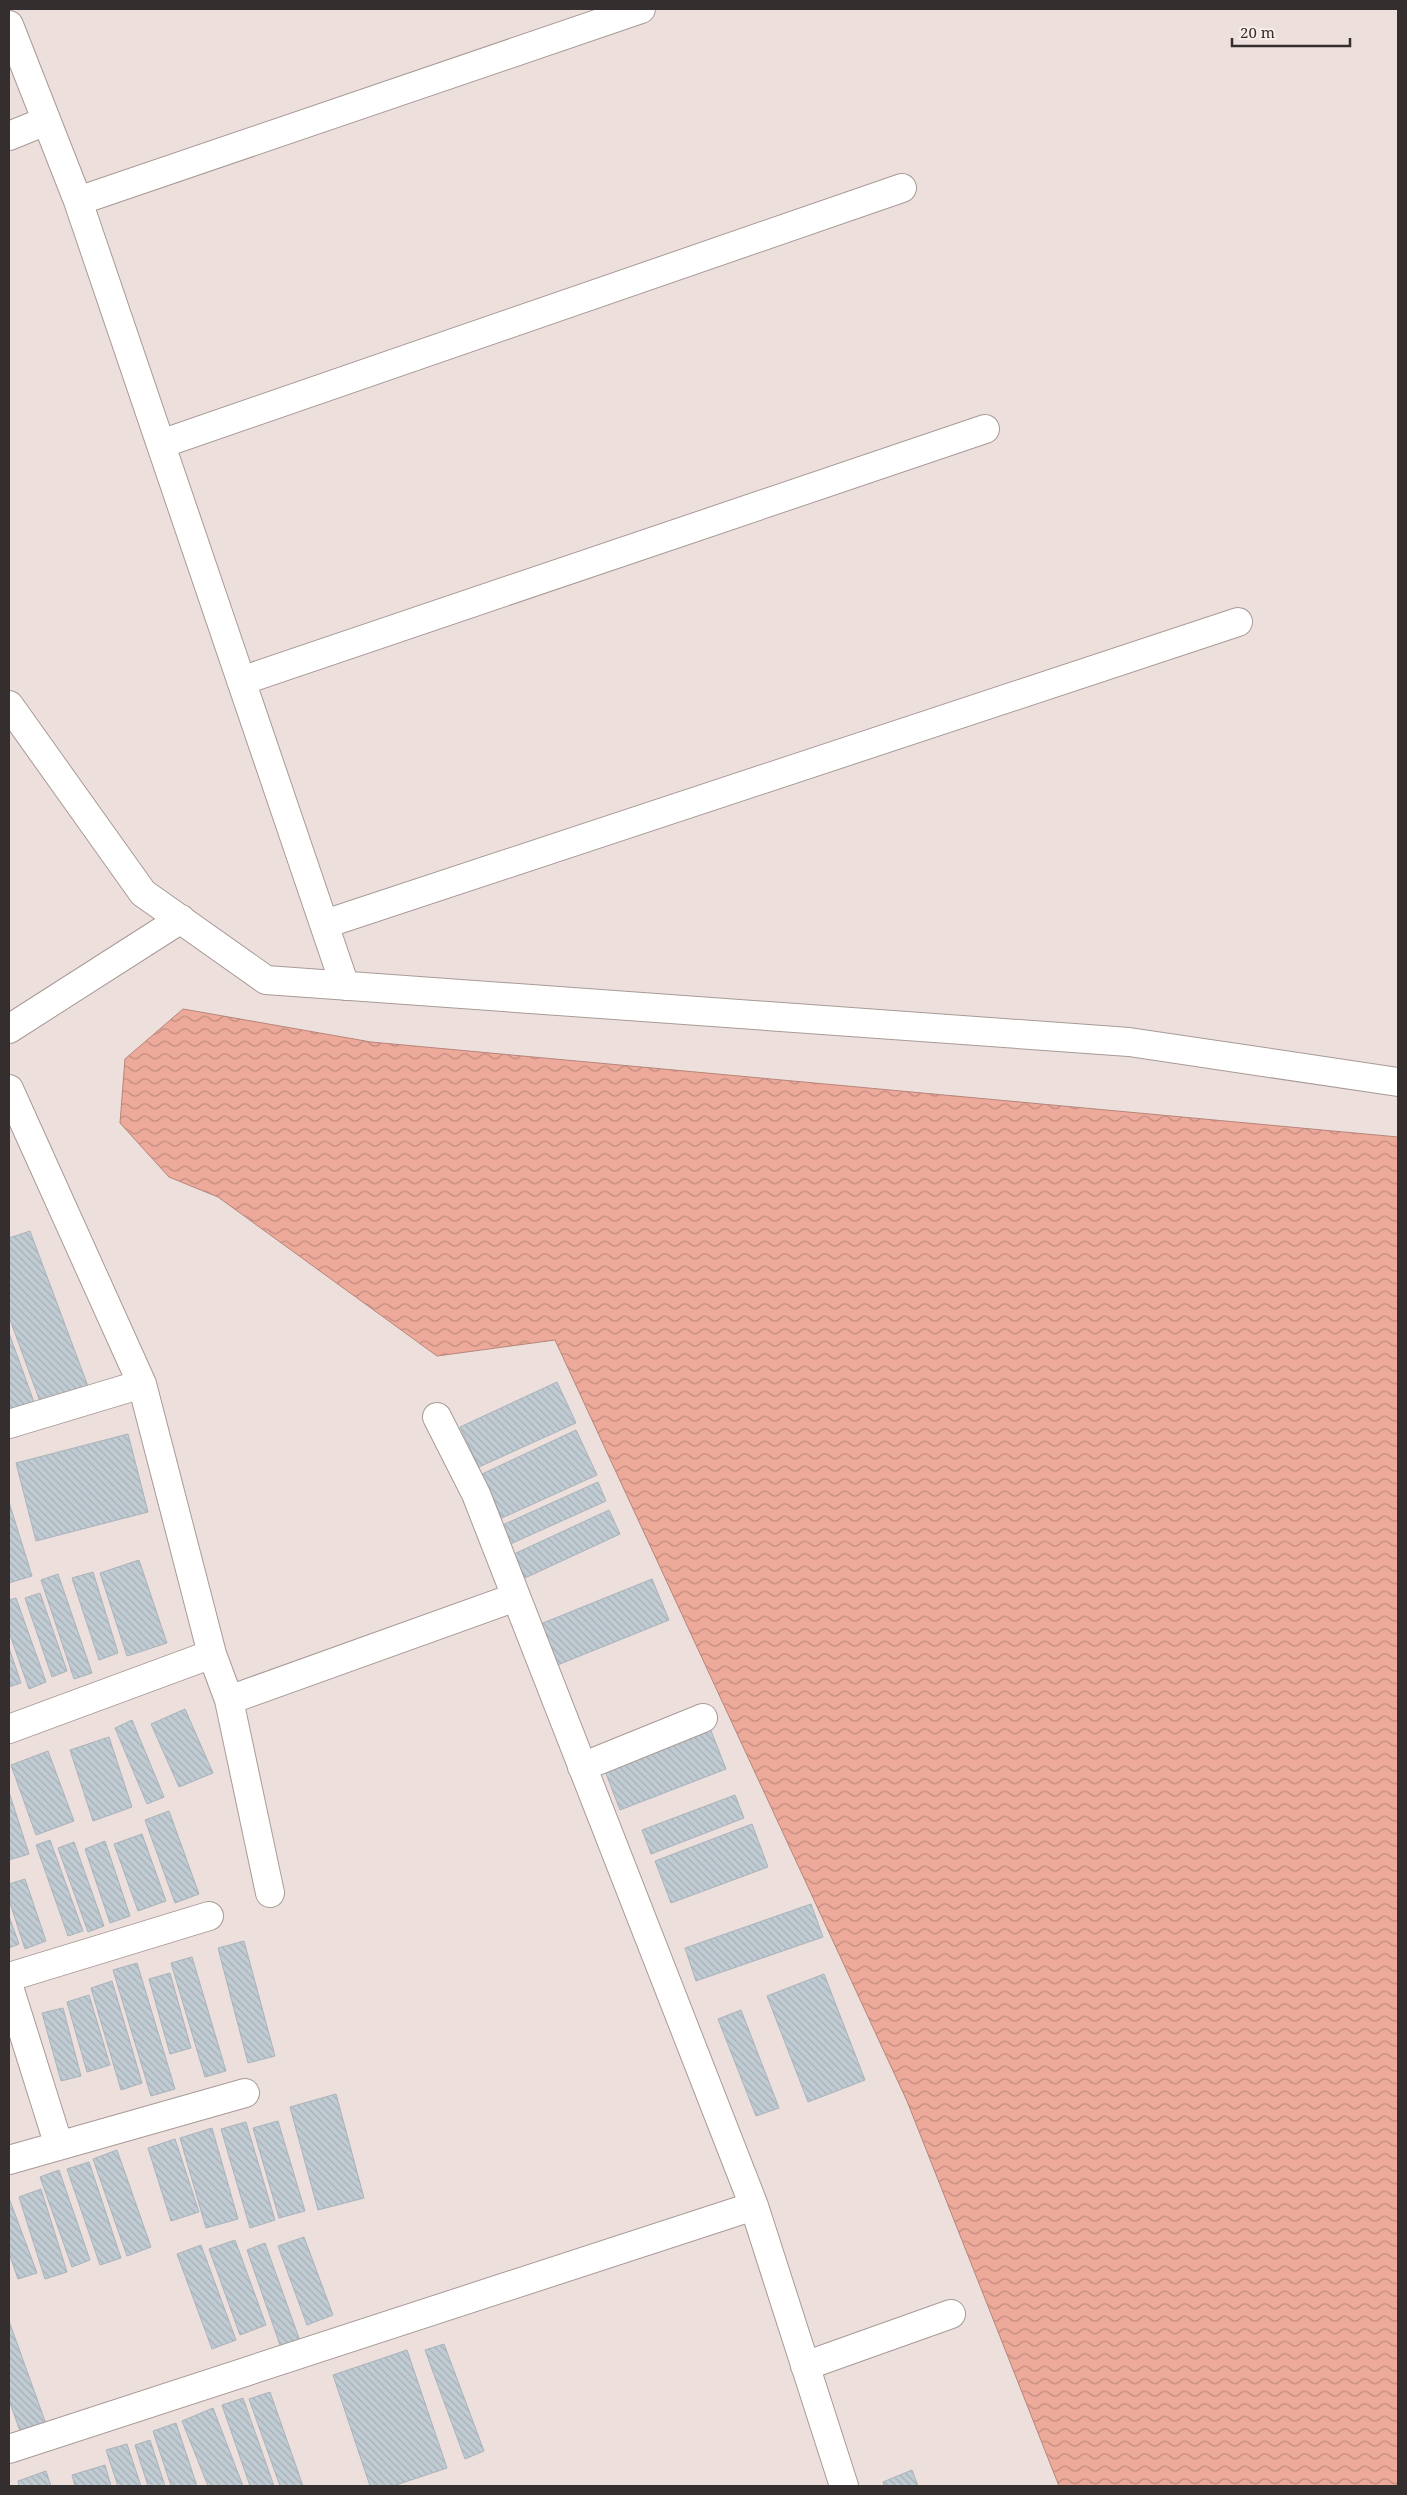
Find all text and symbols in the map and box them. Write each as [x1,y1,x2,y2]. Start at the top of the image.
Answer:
scale bar [1232,15,1350,47]
text: 20 m [1240,22,1275,42]

